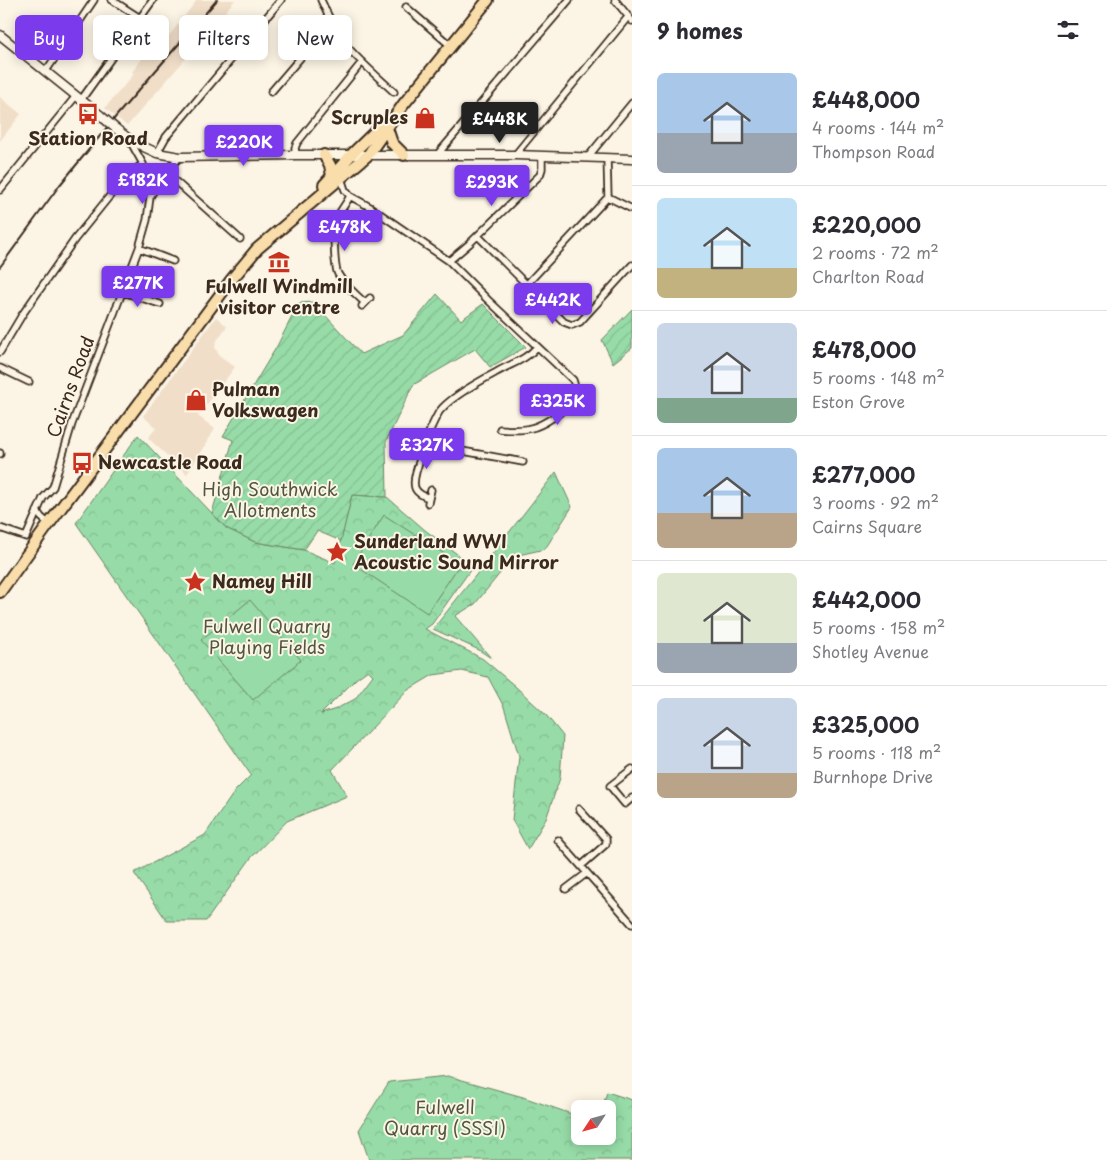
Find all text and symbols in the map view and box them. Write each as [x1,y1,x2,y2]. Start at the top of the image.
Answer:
text: 9 homes [657,14,743,46]
chip: Buy [15,15,83,60]
chip: Rent [93,15,169,60]
chip: Filters [179,15,268,60]
chip: New [278,15,352,60]
icon: filters [1054,16,1082,44]
text: £448,000 [812,83,920,115]
icon: home [697,93,757,153]
bus stop icon: Station Road [75,101,101,127]
pin: £448K [465,102,535,144]
place label: Scruples [331,103,408,130]
shop icon: Scruples [412,105,438,131]
text: £448K [472,106,528,130]
text: 4 rooms · 144 m² [812,115,944,139]
place label: Station Road [28,124,148,151]
pin: £220K [209,124,279,167]
text: £220K [215,129,273,153]
text: Thompson Road [812,139,935,163]
pin: £182K [108,162,178,205]
pin: £293K [457,164,527,207]
text: £182K [118,167,168,191]
text: £293K [465,169,519,193]
text: £220,000 [812,208,921,240]
pin: £478K [310,210,380,252]
text: £478K [318,214,372,238]
icon: home [697,218,757,278]
text: 2 rooms · 72 m² [812,240,939,264]
museum icon: Fulwell Windmill visitor centre [266,249,292,275]
text: Charlton Road [812,264,924,288]
pin: £277K [103,266,173,308]
text: £277K [113,270,163,294]
place label: Fulwell Windmill visitor centre [205,272,353,320]
pin: £442K [518,282,588,325]
text: £442K [525,287,581,311]
street label: Cairns Road [39,332,100,441]
text: £478,000 [812,333,916,365]
icon: home [697,343,757,403]
text: 5 rooms · 148 m² [812,365,945,389]
place label: Pulman Volkswagen [212,375,319,423]
pin: £325K [523,384,593,426]
shop icon: Pulman Volkswagen [183,387,209,413]
text: £325K [531,388,585,412]
text: Eston Grove [812,389,905,413]
pin: £327K [392,428,462,470]
text: £327K [400,432,454,456]
place label: Newcastle Road [98,448,242,475]
bus stop icon: Newcastle Road [69,450,95,476]
text: £277,000 [812,458,915,490]
icon: home [697,468,757,528]
park label: High Southwick Allotments [202,475,338,523]
text: 3 rooms · 92 m² [812,490,939,514]
text: Cairns Square [812,514,922,538]
place label: Sunderland WWI Acoustic Sound Mirror [353,527,559,575]
place icon: Sunderland WWI Acoustic Sound Mirror [324,539,350,565]
place label: Namey Hill [212,567,312,594]
place icon: Namey Hill [182,569,208,595]
text: £442,000 [812,583,921,615]
icon: home [697,593,757,653]
park label: Fulwell Quarry Playing Fields [203,612,331,660]
text: 5 rooms · 158 m² [812,615,945,639]
text: Shotley Avenue [812,639,929,663]
text: £325,000 [812,708,919,740]
icon: home [697,718,757,778]
text: 5 rooms · 118 m² [812,740,941,764]
text: Burnhope Drive [812,764,933,788]
park label: Fulwell Quarry (SSSI) [384,1093,506,1141]
north arrow [571,1100,616,1145]
map controls [571,1100,616,1145]

